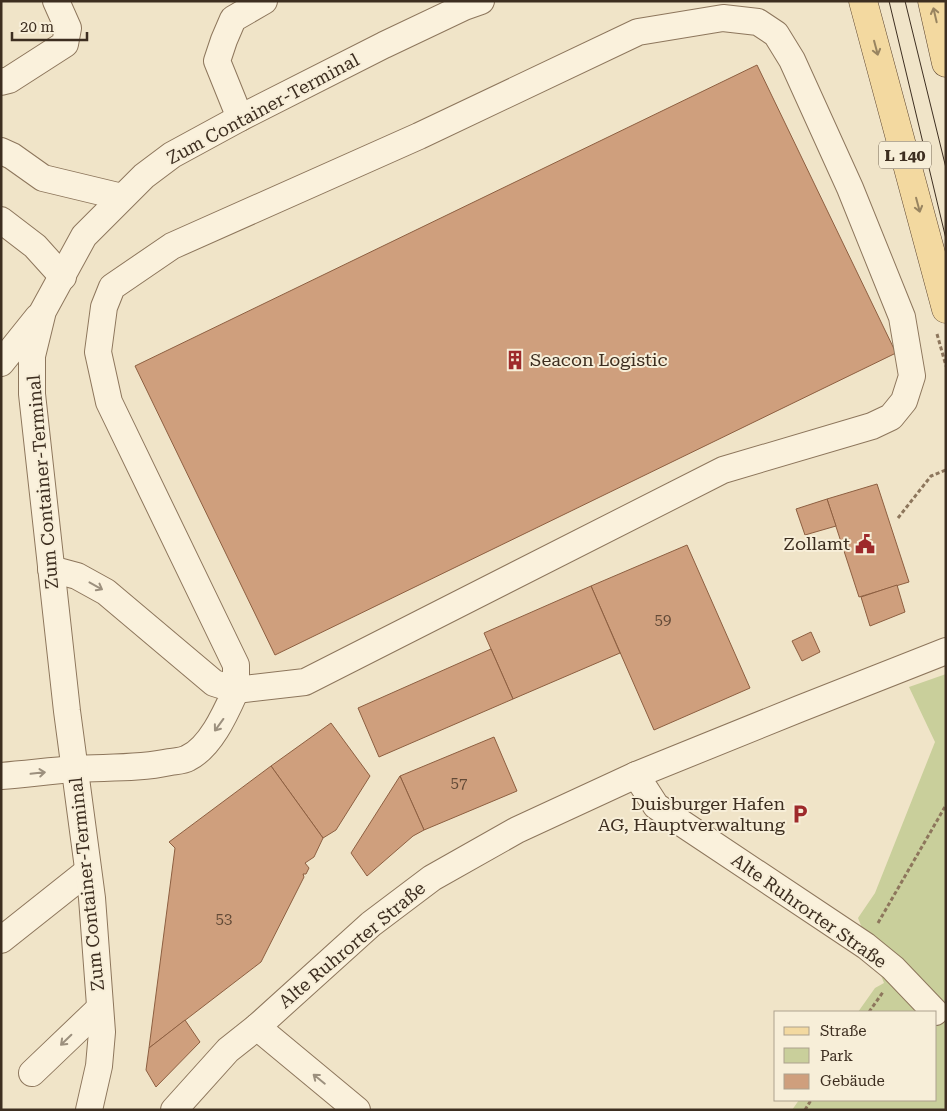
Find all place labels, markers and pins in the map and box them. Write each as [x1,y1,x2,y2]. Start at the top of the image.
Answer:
building icon: Seacon Logistic [504,349,526,371]
place label: Seacon Logistic [530,349,667,370]
place label: Zollamt [784,533,850,554]
public building icon: Zollamt [854,533,876,555]
place label: Duisburger Hafen AG, Hauptverwaltung [598,793,786,835]
parking icon: Duisburger Hafen AG, Hauptverwaltung [789,803,811,825]

